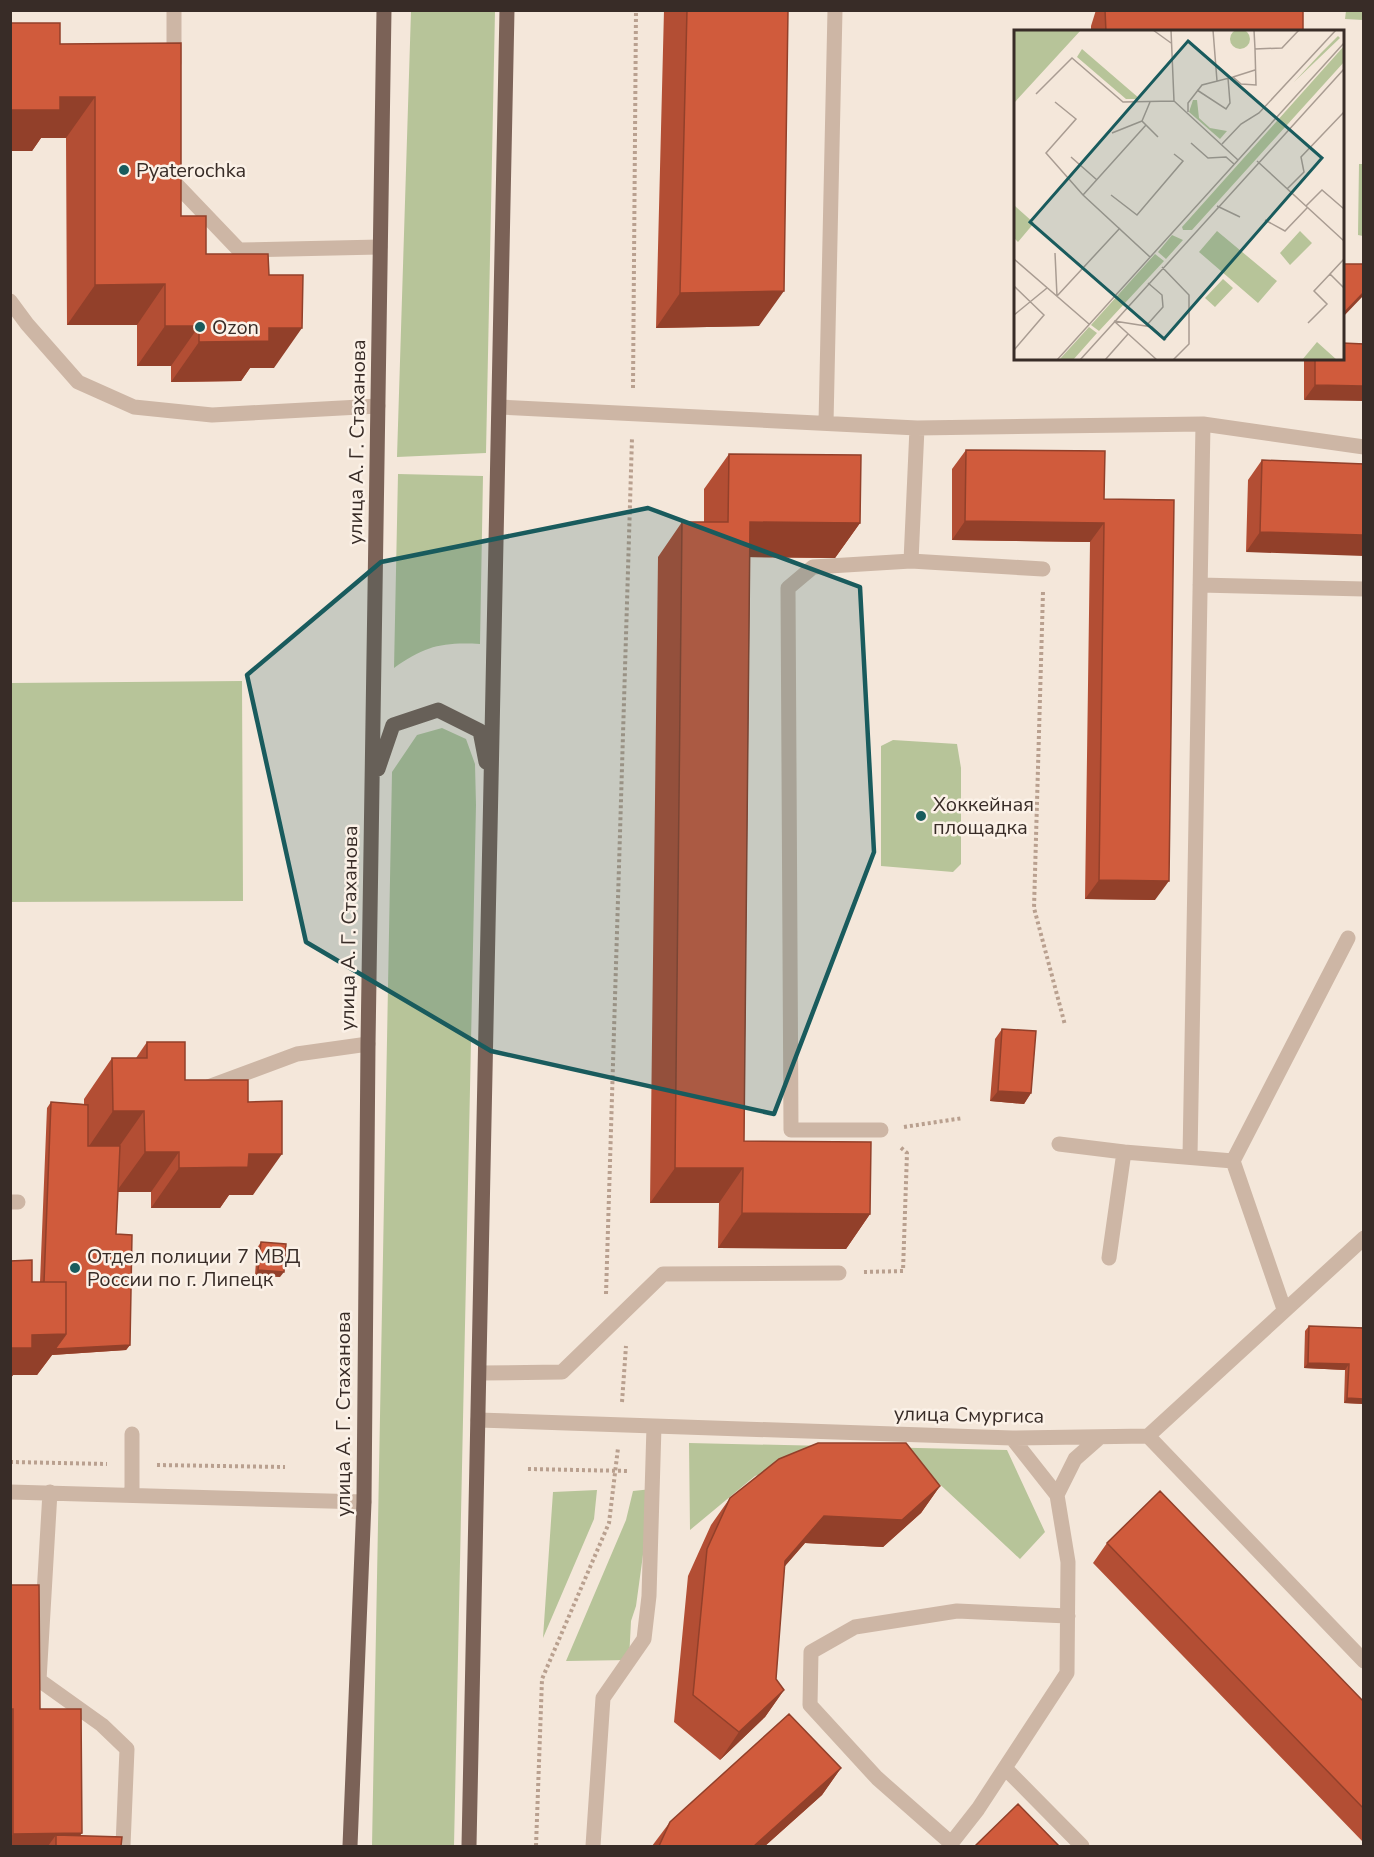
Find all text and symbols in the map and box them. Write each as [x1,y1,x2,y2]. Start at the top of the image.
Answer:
inset map [1014,30,1344,360]
place label: Pyaterochka [136,157,246,184]
marker: Pyaterochka [117,163,131,177]
place label: Ozon [212,314,259,341]
marker: Ozon [193,320,207,334]
street label: улица А. Г. Стаханова [342,339,372,545]
place label: Хоккейная площадка [933,791,1034,841]
marker: Хоккейная площадка [914,809,928,823]
street label: улица А. Г. Стаханова [334,825,364,1031]
place label: Отдел полиции 7 МВД России по г. Липецк [87,1243,301,1293]
marker: Отдел полиции 7 МВД России по г. Липецк [68,1261,82,1275]
street label: улица А. Г. Стаханова [330,1311,357,1517]
street label: улица Смургиса [894,1400,1044,1430]

